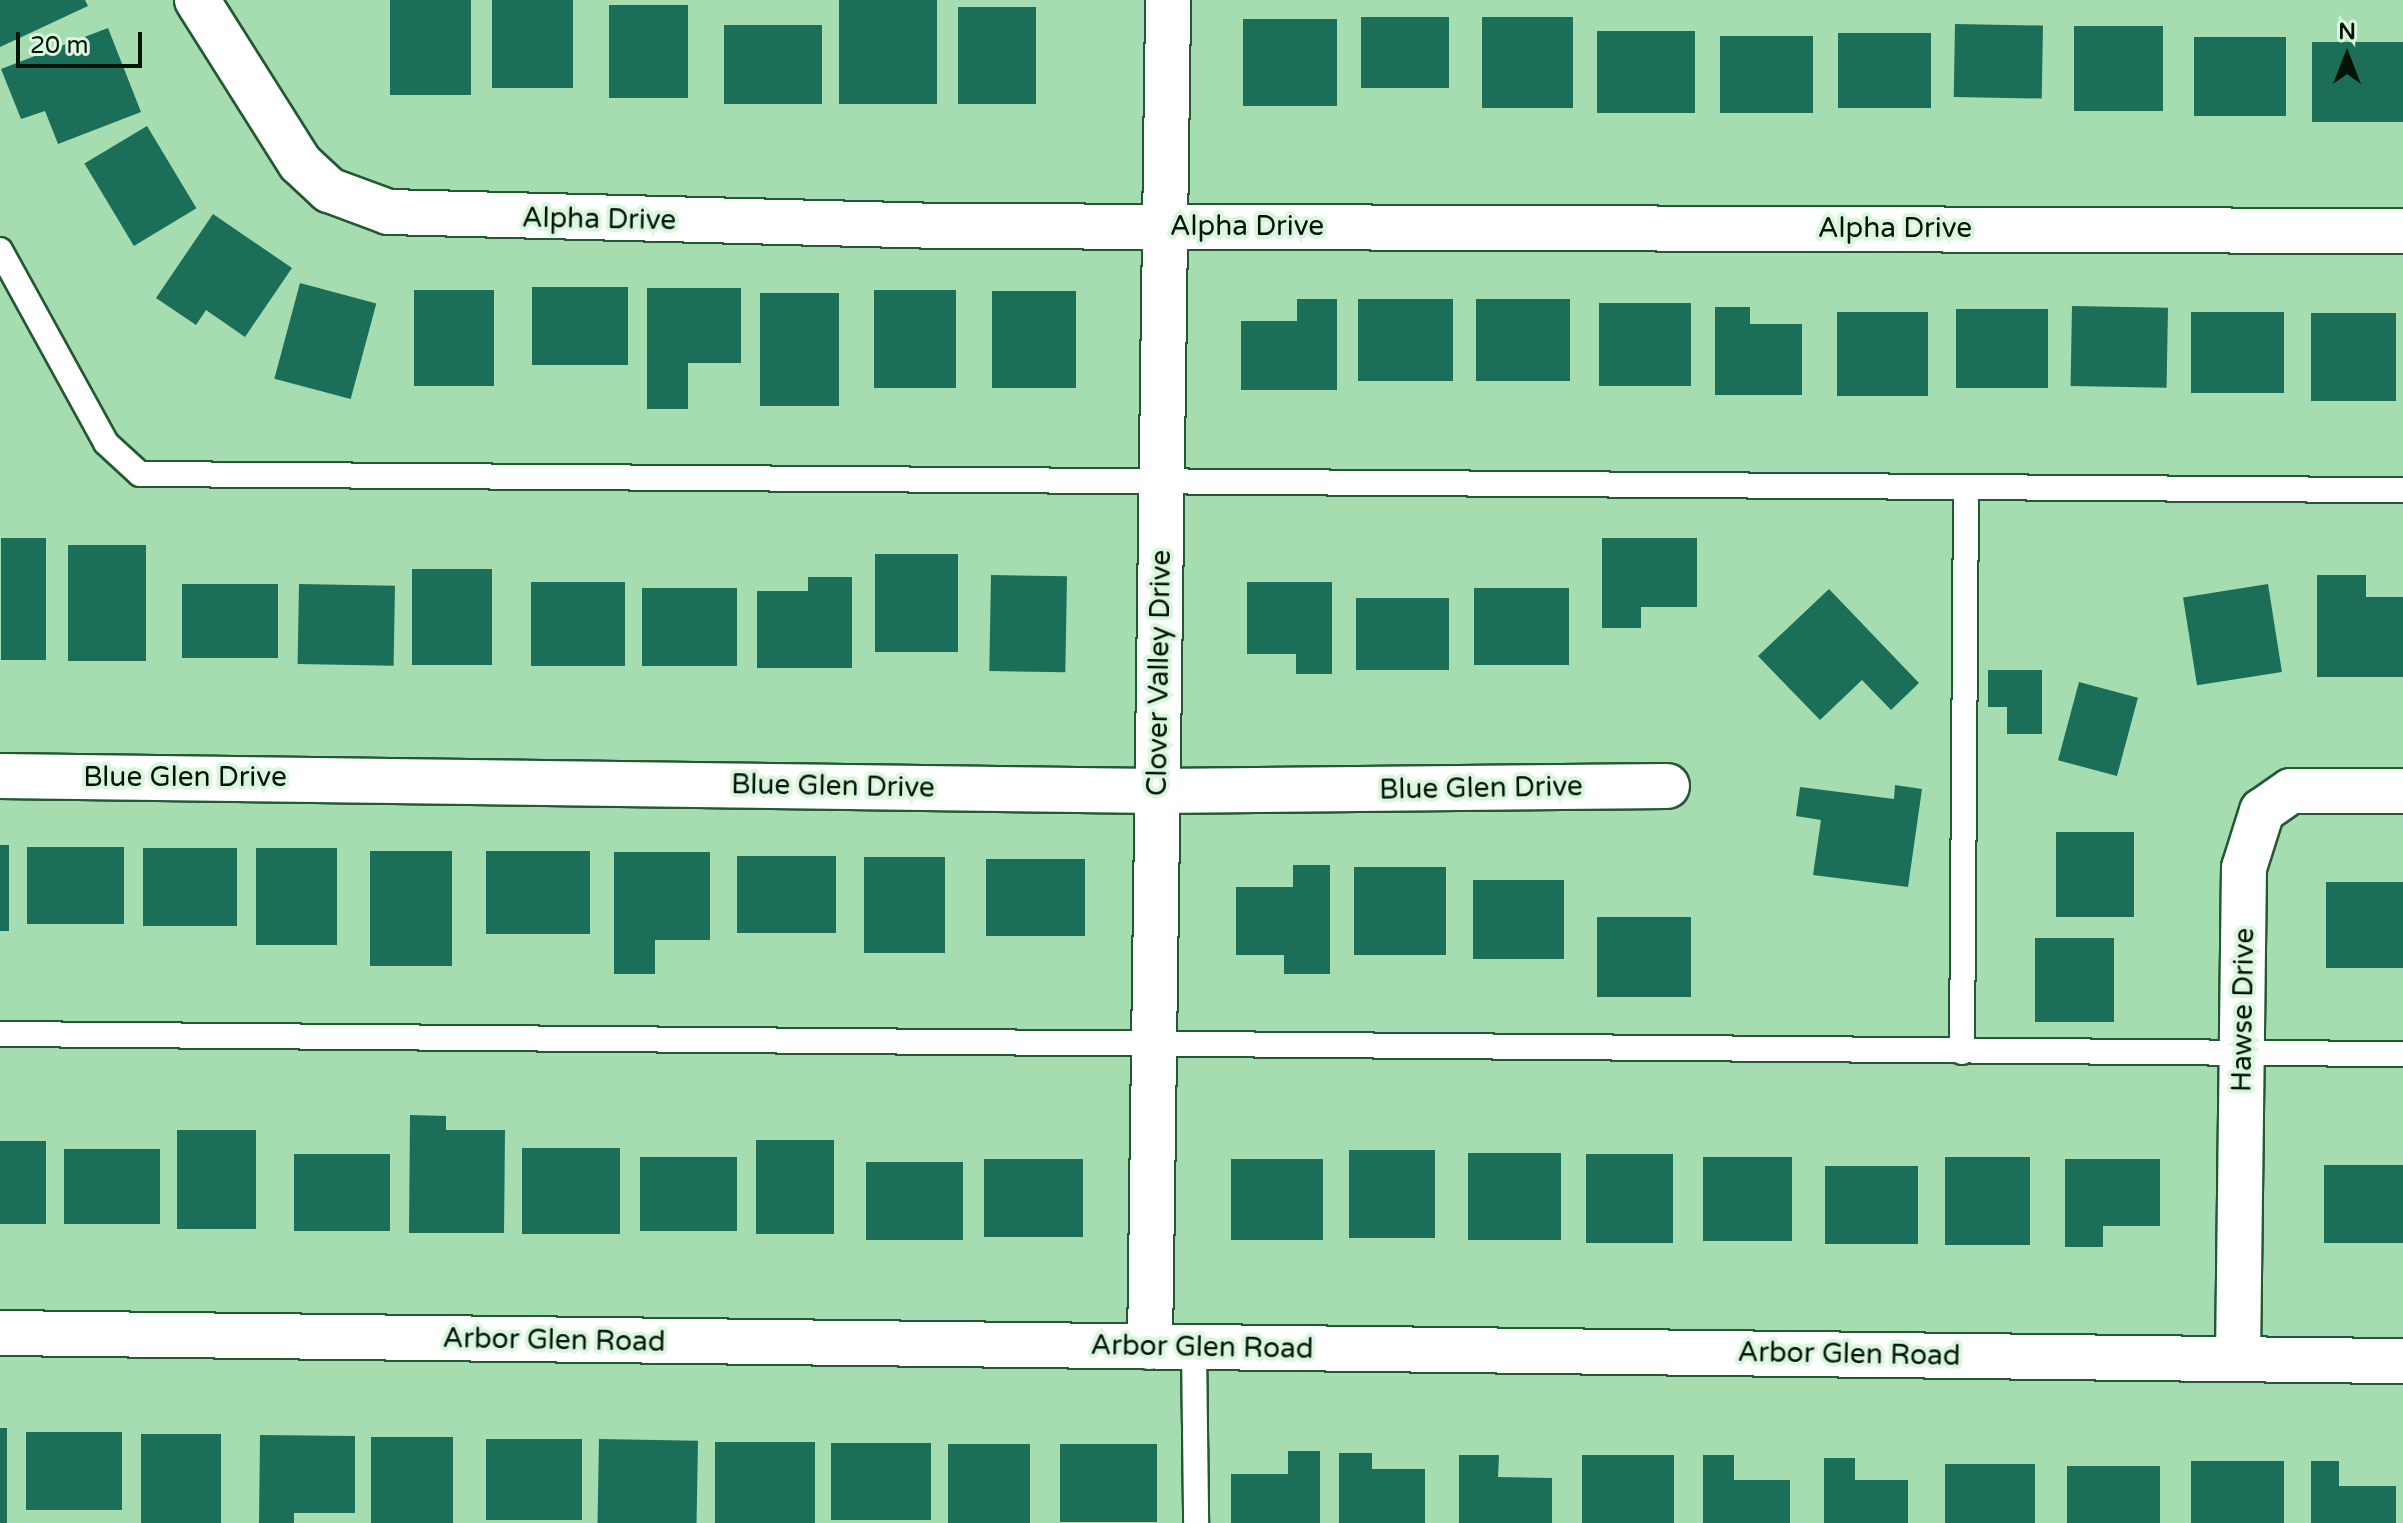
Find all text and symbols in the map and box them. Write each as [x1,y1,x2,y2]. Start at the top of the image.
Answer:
scale bar [20,16,146,66]
north arrow [2307,16,2387,96]
text: N [2338,19,2356,45]
text: 20 m [30,31,88,60]
street label: Alpha Drive [522,201,676,237]
street label: Alpha Drive [1170,209,1324,243]
street label: Alpha Drive [1818,211,1972,245]
street label: Clover Valley Drive [1140,550,1178,796]
street label: Blue Glen Drive [83,760,287,794]
street label: Blue Glen Drive [731,767,935,805]
street label: Blue Glen Drive [1379,769,1583,807]
street label: Hawse Drive [2225,928,2261,1092]
street label: Arbor Glen Road [442,1321,666,1359]
street label: Arbor Glen Road [1090,1328,1314,1366]
street label: Arbor Glen Road [1737,1335,1961,1373]

